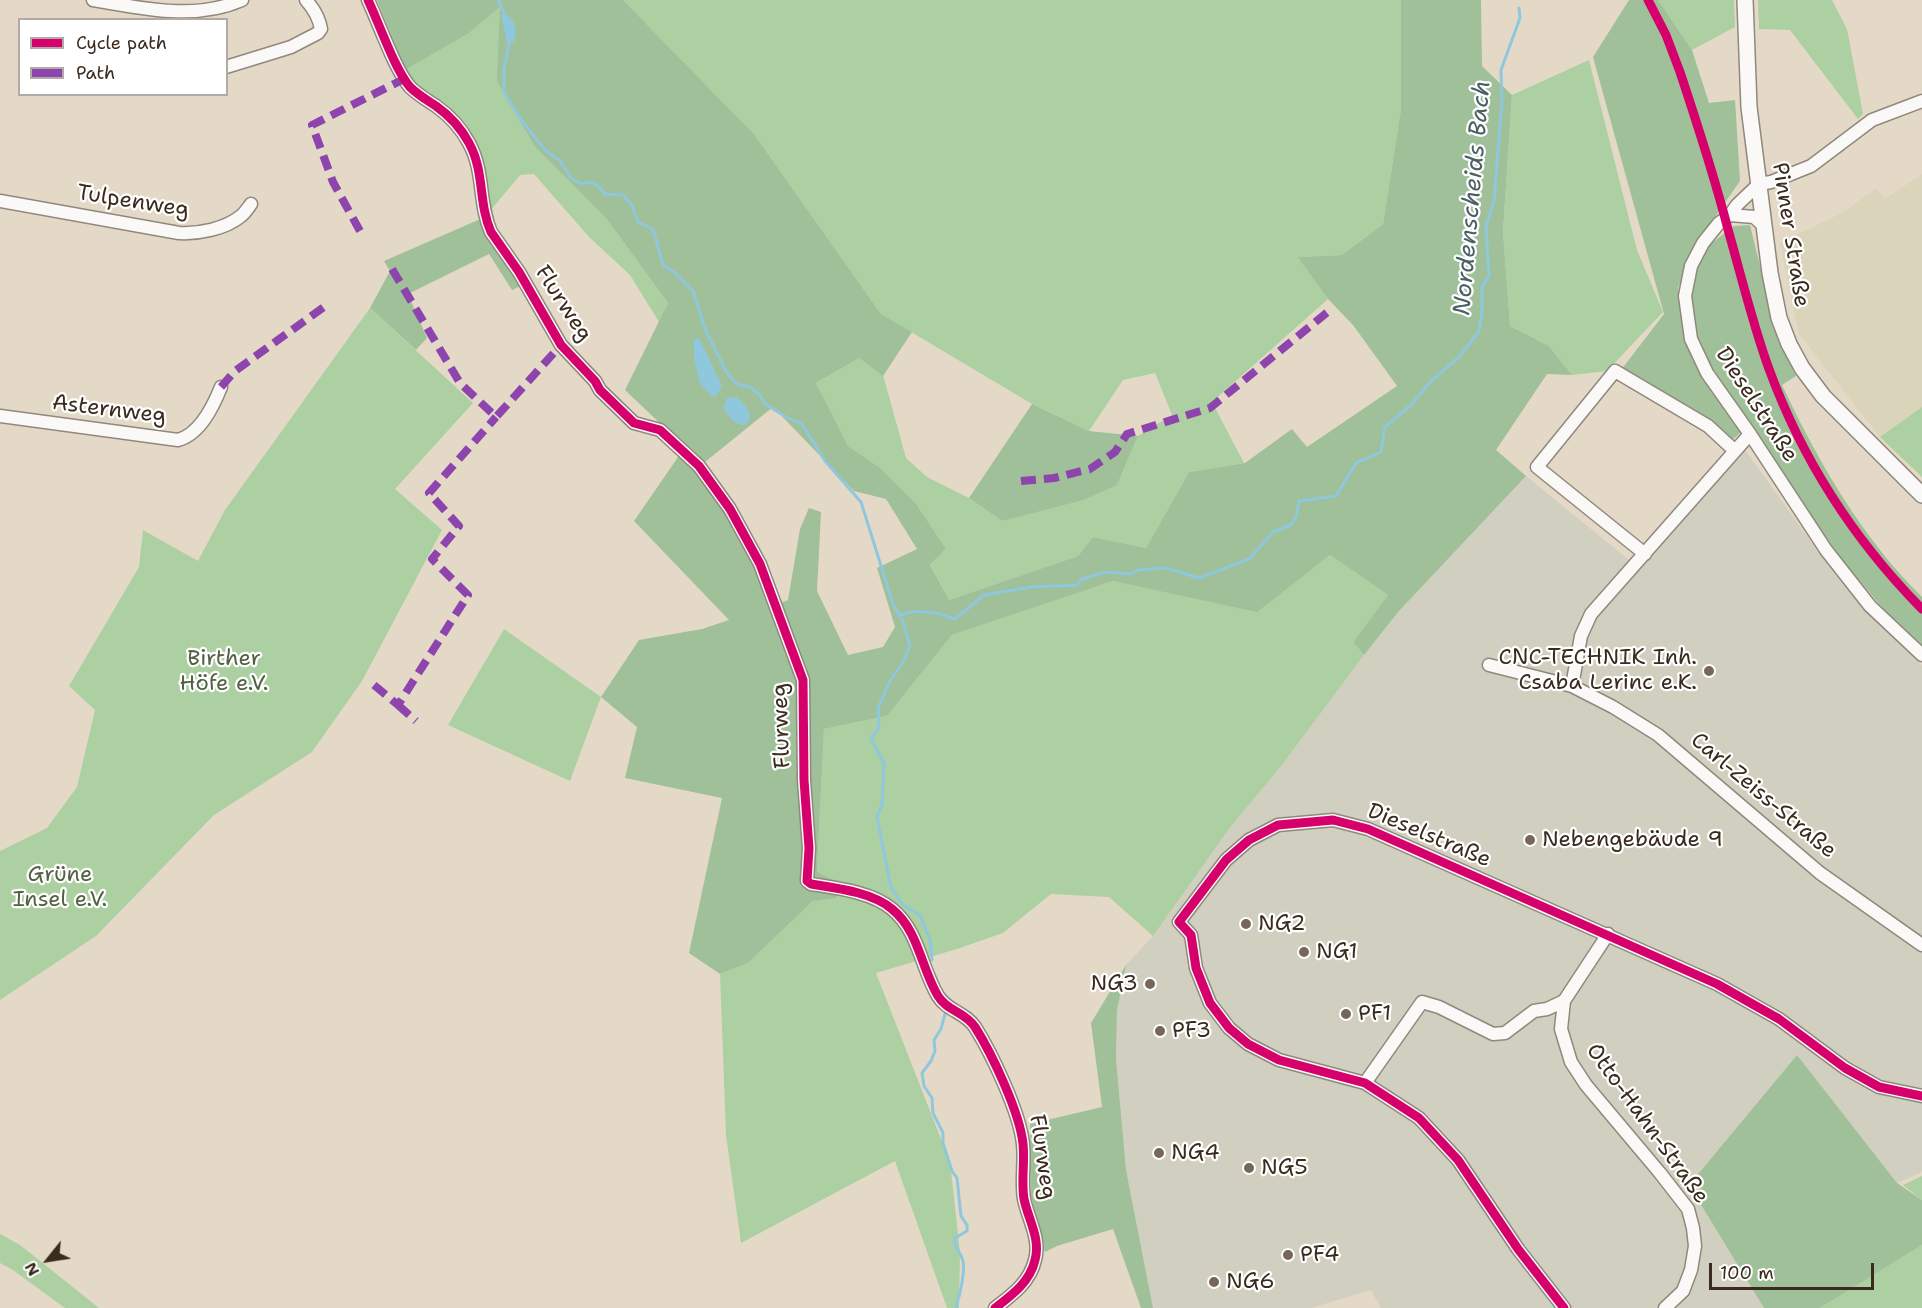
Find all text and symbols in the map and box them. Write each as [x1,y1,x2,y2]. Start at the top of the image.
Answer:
legend [18,18,228,96]
text: Cycle path [76,31,167,55]
text: Path [76,61,115,85]
water label: Nordenscheids Bach [1448,79,1498,317]
street label: Pinner Straße [1766,161,1814,309]
street label: Tulpenweg [75,180,191,224]
street label: Flurweg [529,261,597,347]
street label: Dieselstraße [1709,343,1803,467]
street label: Asternweg [50,390,168,430]
place label: CNC-TECHNIK Inh. Csaba Lerinc e.K. [1499,645,1697,696]
park label: Birther Höfe e.V. [179,646,269,698]
marker: CNC-TECHNIK Inh. Csaba Lerinc e.K. [1702,664,1716,678]
street label: Flurweg [767,683,797,769]
street label: Carl-Zeiss-Straße [1685,727,1841,865]
street label: Dieselstraße [1363,798,1495,874]
place label: Nebengebäude 9 [1542,827,1723,853]
marker: Nebengebäude 9 [1523,833,1537,847]
park label: Grüne Insel e.V. [13,862,107,914]
place label: NG2 [1258,911,1306,937]
marker: NG2 [1239,917,1253,931]
place label: NG1 [1316,939,1358,965]
marker: NG1 [1297,945,1311,959]
place label: NG3 [1090,971,1138,997]
marker: NG3 [1143,977,1157,991]
place label: PF1 [1358,1001,1391,1027]
marker: PF1 [1339,1007,1353,1021]
place label: PF3 [1172,1018,1211,1044]
marker: PF3 [1153,1024,1167,1038]
street label: Otto-Hahn-Straße [1580,1039,1714,1209]
street label: Flurweg [1023,1113,1061,1201]
place label: NG4 [1171,1140,1220,1166]
marker: NG4 [1152,1146,1166,1160]
place label: NG5 [1261,1155,1308,1181]
marker: NG5 [1242,1161,1256,1175]
north arrow [18,1230,78,1290]
place label: PF4 [1300,1242,1339,1268]
marker: PF4 [1281,1248,1295,1262]
scale bar [1712,1251,1877,1289]
text: N [20,1259,44,1280]
text: 100 m [1720,1261,1774,1285]
place label: NG6 [1226,1269,1275,1295]
marker: NG6 [1207,1275,1221,1289]

